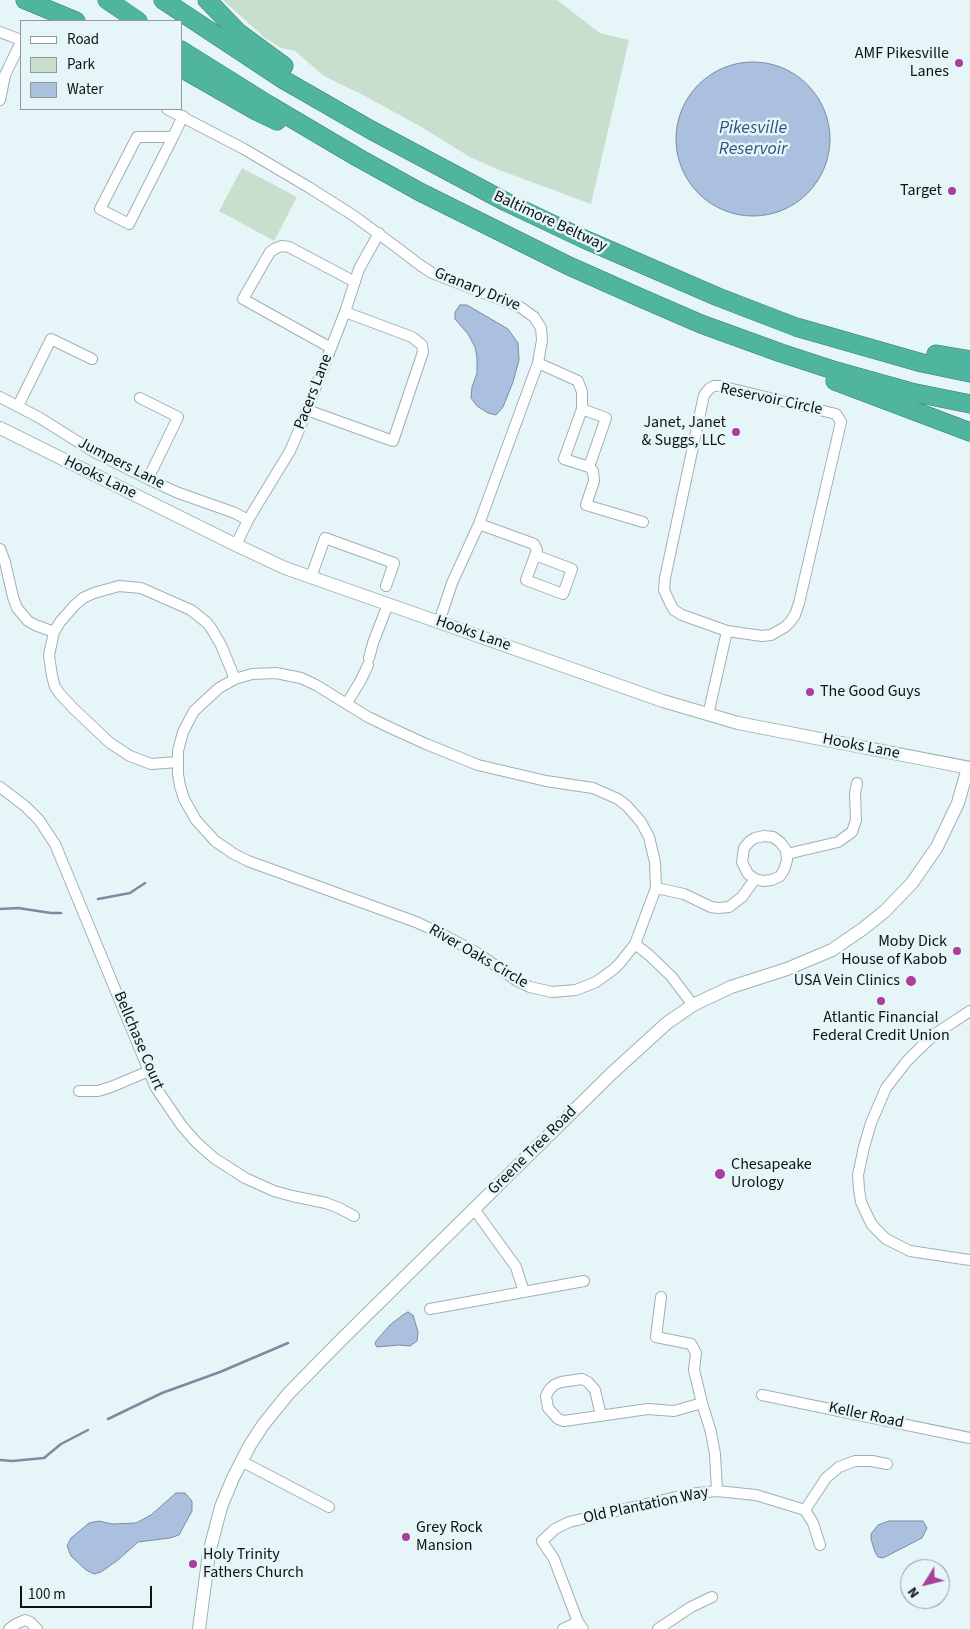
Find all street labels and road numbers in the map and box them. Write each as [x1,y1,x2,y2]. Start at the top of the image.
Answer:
street label: Baltimore Beltway [490,187,610,257]
street label: Granary Drive [431,264,523,316]
street label: Pacers Lane [291,352,337,432]
street label: Reservoir Circle [718,380,824,420]
street label: Jumpers Lane [75,434,167,494]
street label: Hooks Lane [61,452,139,504]
street label: Hooks Lane [433,612,513,656]
street label: Hooks Lane [821,730,901,764]
street label: River Oaks Circle [425,921,531,993]
street label: Bellchase Court [109,989,167,1093]
street label: Greene Tree Road [485,1103,581,1199]
street label: Keller Road [827,1399,905,1433]
street label: Old Plantation Way [582,1483,710,1529]

